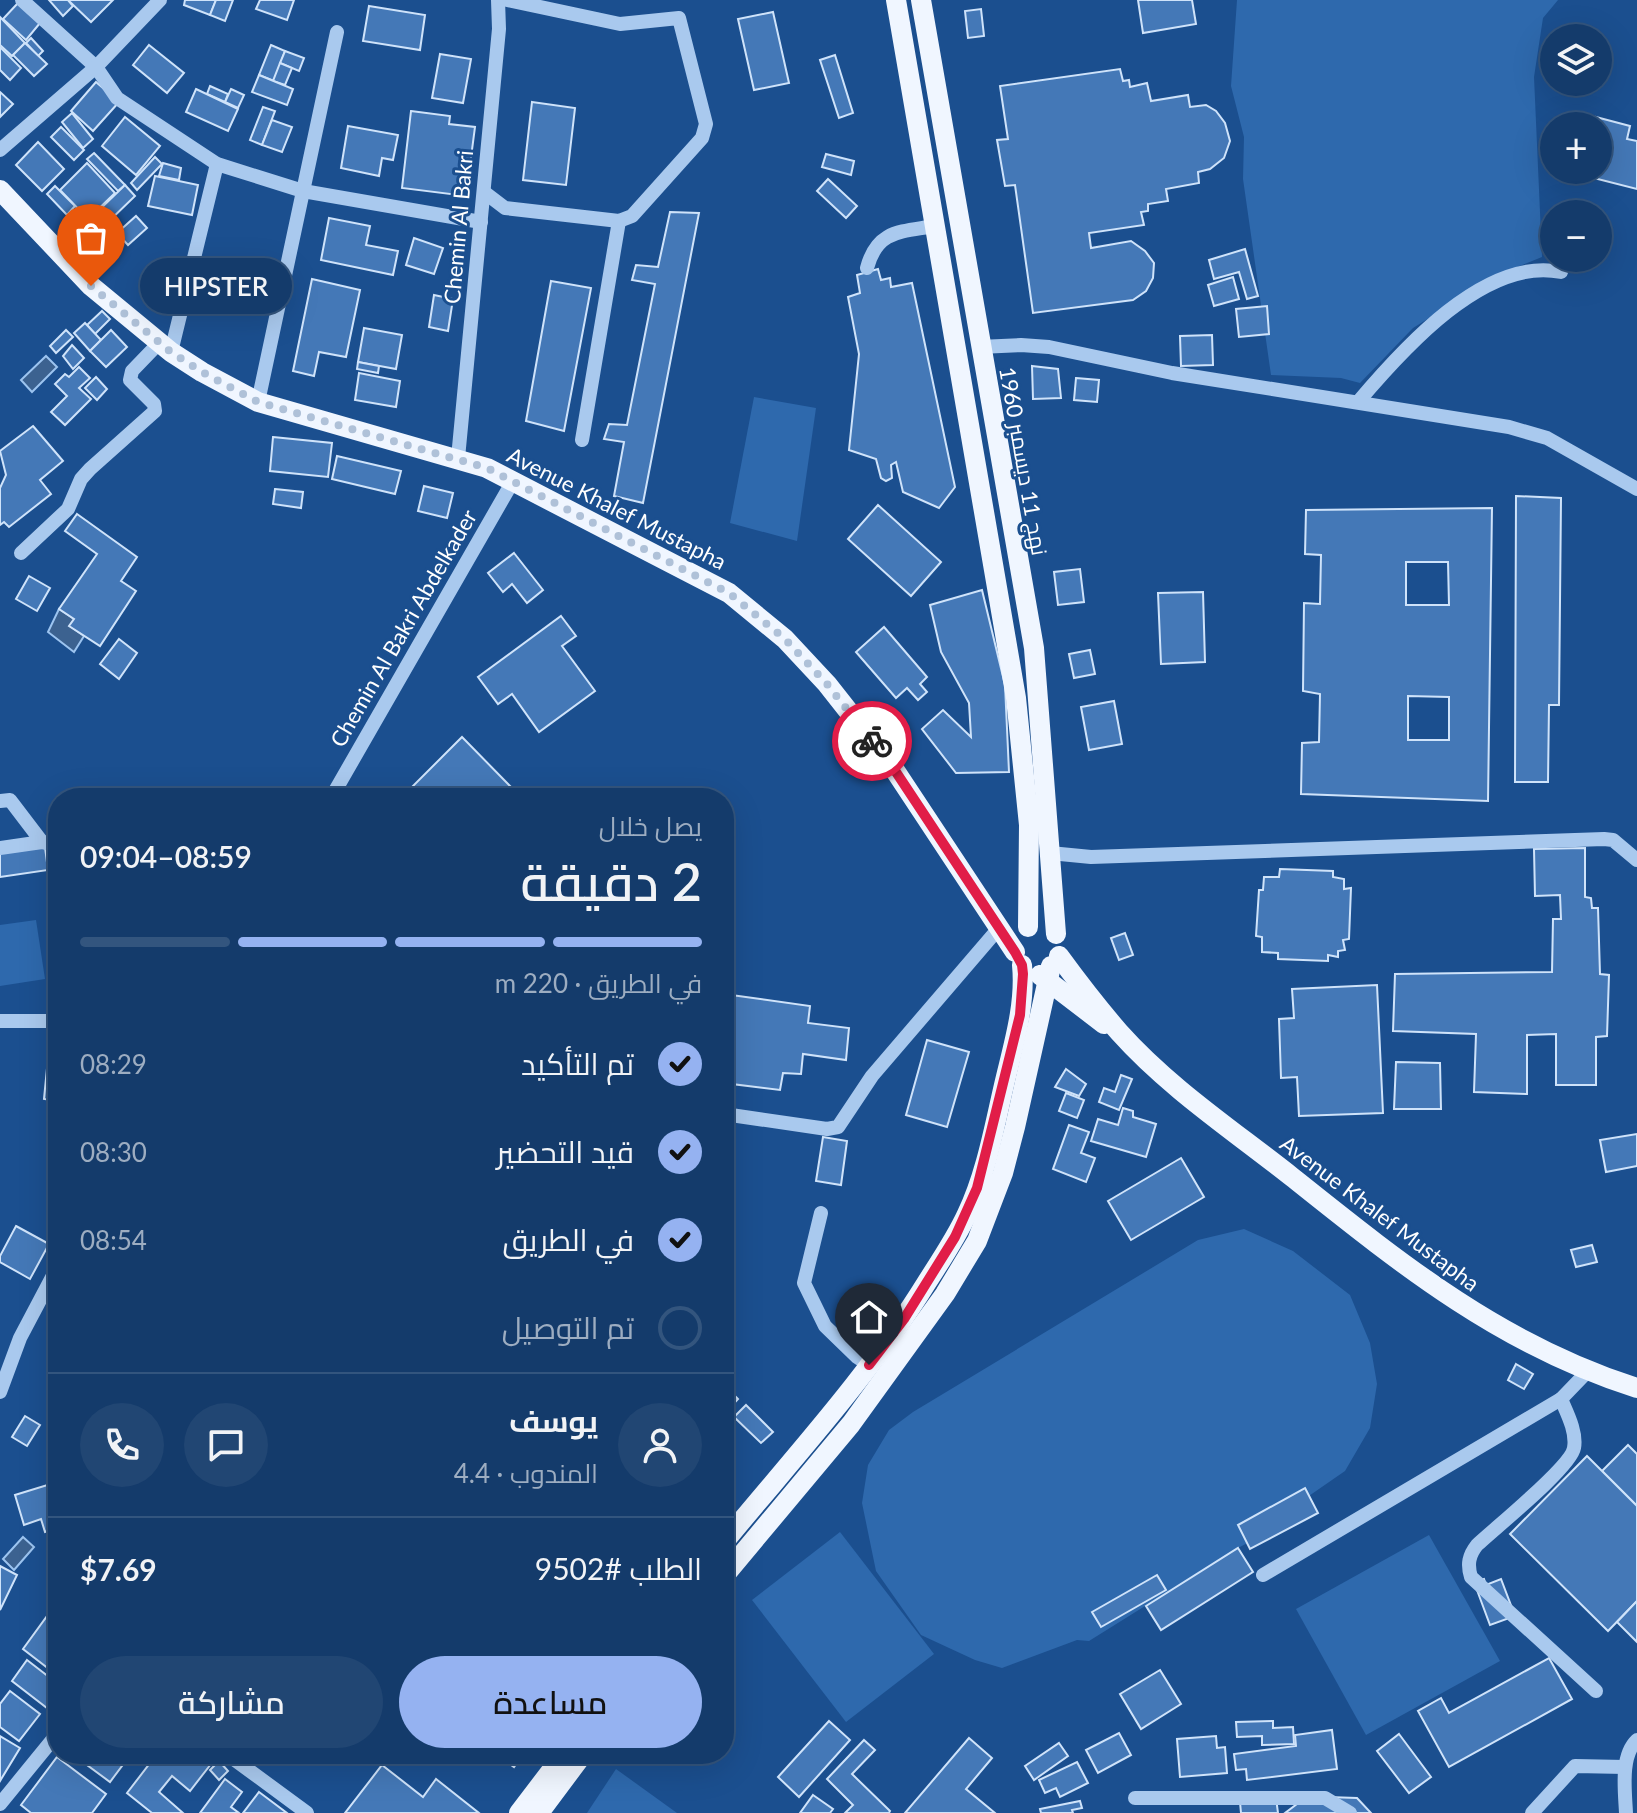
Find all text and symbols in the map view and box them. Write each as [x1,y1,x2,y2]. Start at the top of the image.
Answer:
map controls [1540,24,1612,272]
button: layers [1540,24,1612,96]
button: + [1540,112,1612,184]
street label: Chemin Al Bakri [438,149,478,305]
button: − [1540,200,1612,272]
pin [57,204,125,286]
icon: bag [69,216,113,260]
callout: HIPSTER [139,258,291,314]
text: HIPSTER [164,270,268,302]
street label: نهج 11 ديسمبر 1960 [992,365,1054,558]
street label: Avenue Khalef Mustapha [503,441,731,575]
street label: Chemin Al Bakri Abdelkader [324,505,482,751]
courier [832,701,912,781]
icon: bike [850,719,894,763]
text: يصل خلال [599,810,702,842]
text: 08:59–09:04 [80,838,252,874]
text: 2 دقيقة [520,850,702,912]
text: في الطريق · 220 m [495,967,702,999]
icon: check [658,1042,702,1086]
text: تم التأكيد [521,1045,634,1081]
text: 08:29 [80,1048,147,1080]
street label: Avenue Khalef Mustapha [1275,1129,1485,1297]
icon: check [658,1130,702,1174]
text: قيد التحضير [497,1133,634,1169]
text: 08:30 [80,1136,147,1168]
icon: check [658,1218,702,1262]
text: في الطريق [503,1221,634,1257]
text: 08:54 [80,1224,147,1256]
pin [835,1283,903,1365]
icon: home [847,1295,891,1339]
text: تم التوصيل [502,1309,634,1345]
text: يوسف [509,1402,598,1438]
button: phone [80,1403,164,1487]
button: chat [184,1403,268,1487]
button: person [618,1403,702,1487]
text: المندوب · 4.4 [454,1457,598,1489]
text: الطلب #9502 [535,1550,702,1586]
text: $7.69 [80,1551,157,1587]
button: مشاركة [80,1656,383,1748]
button: مساعدة [399,1656,702,1748]

